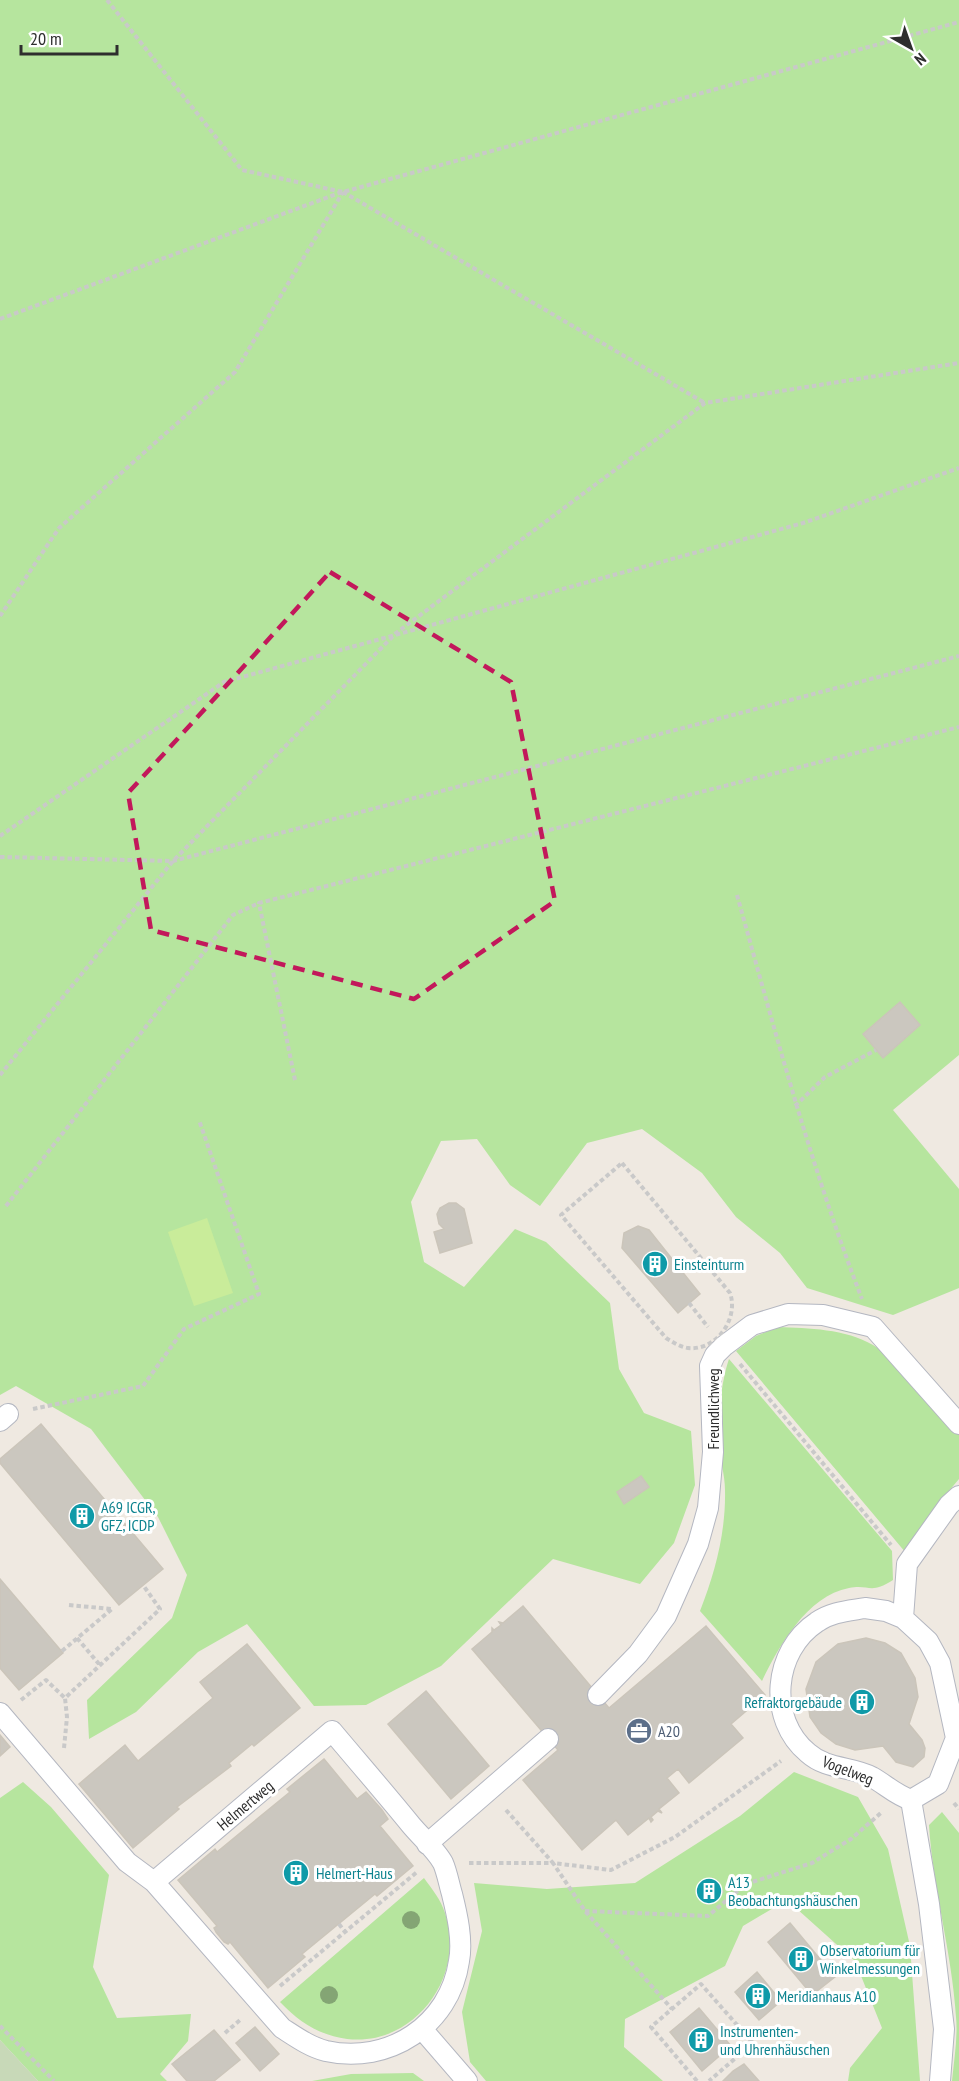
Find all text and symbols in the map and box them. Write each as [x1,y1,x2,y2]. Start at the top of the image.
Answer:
scale bar [21,18,117,56]
north arrow [881,18,941,78]
text: 20 m [30,27,62,50]
text: N [911,49,930,70]
building icon: Einsteinturm [640,1249,670,1279]
place label: Einsteinturm [674,1254,744,1274]
street label: Freundlichweg [703,1368,723,1450]
place label: A69 ICGR, GFZ, ICDP [101,1497,156,1535]
building icon: A69 ICGR, GFZ, ICDP [67,1501,97,1531]
building icon: Refraktorgebäude [847,1687,877,1717]
place label: Refraktorgebäude [744,1692,842,1712]
office icon: A20 [624,1716,654,1746]
place label: A20 [658,1721,680,1741]
street label: Vogelweg [819,1751,877,1789]
street label: Helmertweg [213,1776,277,1834]
building icon: Helmert-Haus [281,1858,311,1888]
place label: Helmert-Haus [316,1863,393,1883]
place label: A13 Beobachtungshäuschen [728,1872,858,1910]
building icon: A13 Beobachtungshäuschen [694,1876,724,1906]
place label: Observatorium für Winkelmessungen [820,1940,921,1978]
building icon: Observatorium für Winkelmessungen [786,1944,816,1974]
building icon: Meridianhaus A10 [743,1981,773,2011]
place label: Meridianhaus A10 [777,1986,876,2006]
place label: Instrumenten- und Uhrenhäuschen [720,2021,830,2059]
building icon: Instrumenten- und Uhrenhäuschen [686,2025,716,2055]

